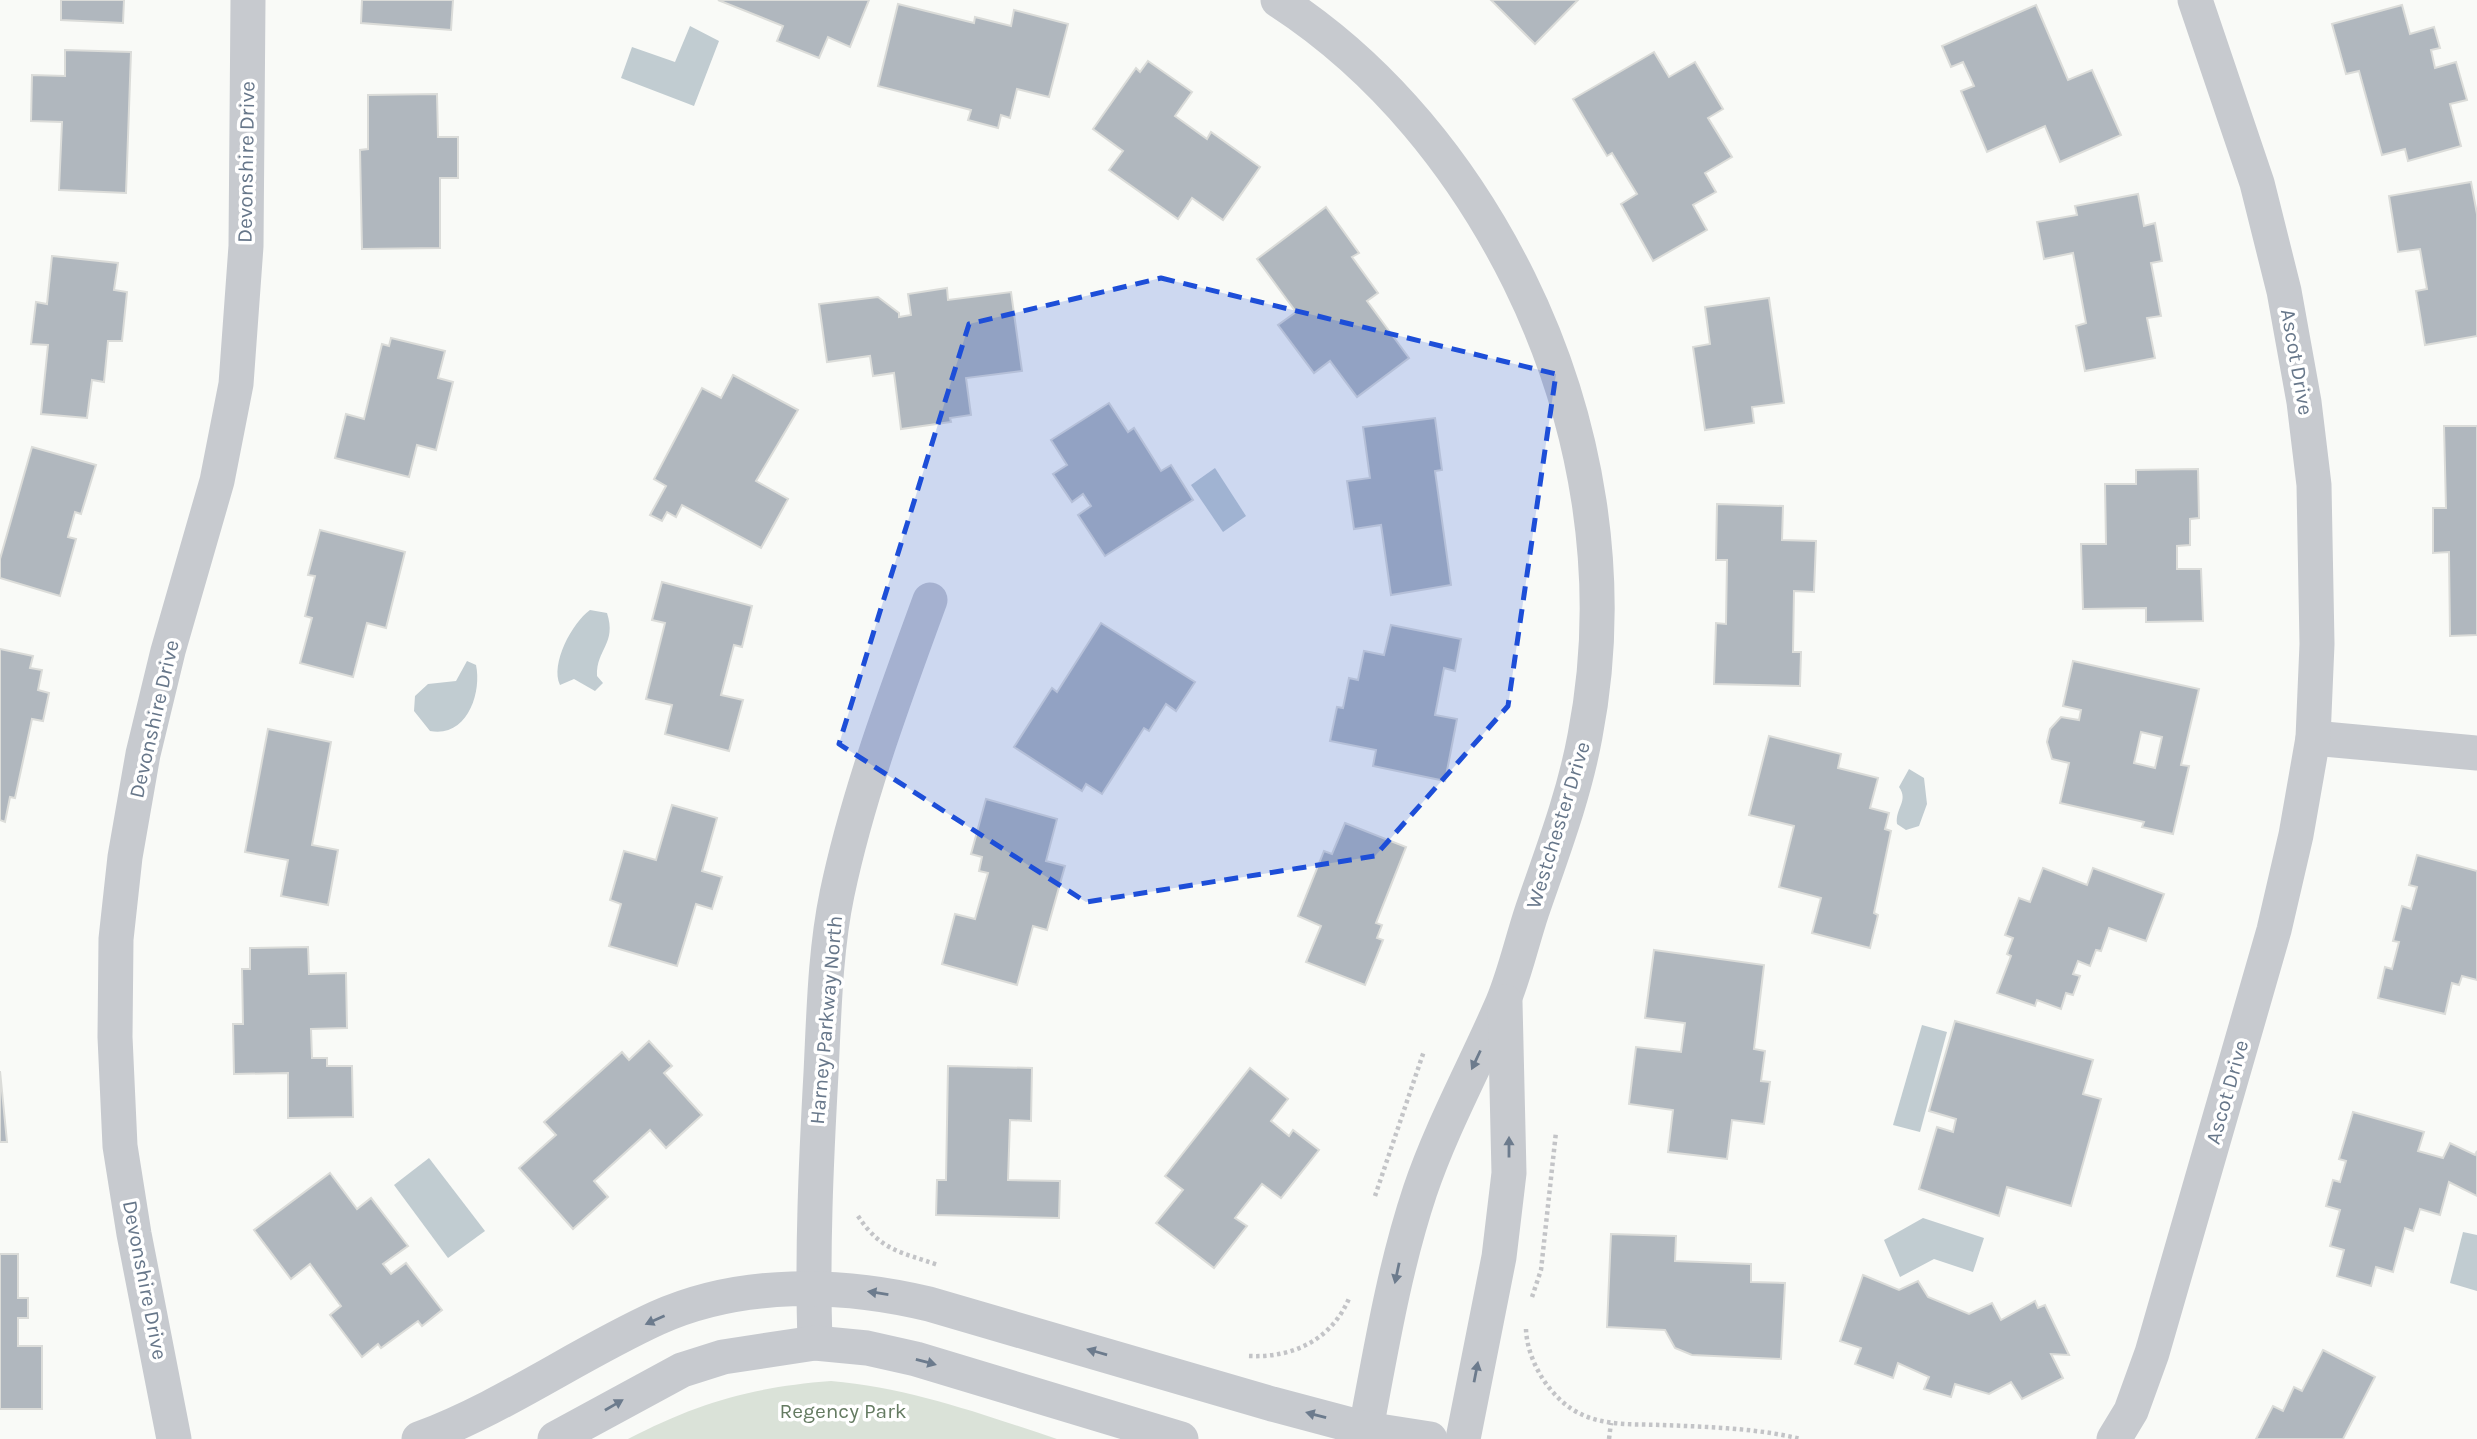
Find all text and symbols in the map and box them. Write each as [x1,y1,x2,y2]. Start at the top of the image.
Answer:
street label: Devonshire Drive [233,81,259,243]
street label: Ascot Drive [2276,307,2318,417]
street label: Devonshire Drive [124,638,184,800]
street label: Westchester Drive [1521,739,1595,911]
street label: Harney Parkway North [805,915,847,1125]
street label: Ascot Drive [2201,1037,2253,1147]
one-way arrow [1470,1050,1482,1070]
one-way arrow [1503,1136,1515,1158]
street label: Devonshire Drive [118,1198,172,1362]
one-way arrow [1392,1262,1403,1284]
one-way arrow [867,1287,889,1298]
one-way arrow [645,1314,665,1326]
one-way arrow [1087,1346,1108,1356]
one-way arrow [916,1357,938,1368]
one-way arrow [1471,1361,1482,1383]
one-way arrow [605,1399,624,1411]
park label: Regency Park [779,1399,907,1423]
one-way arrow [1305,1410,1326,1420]

